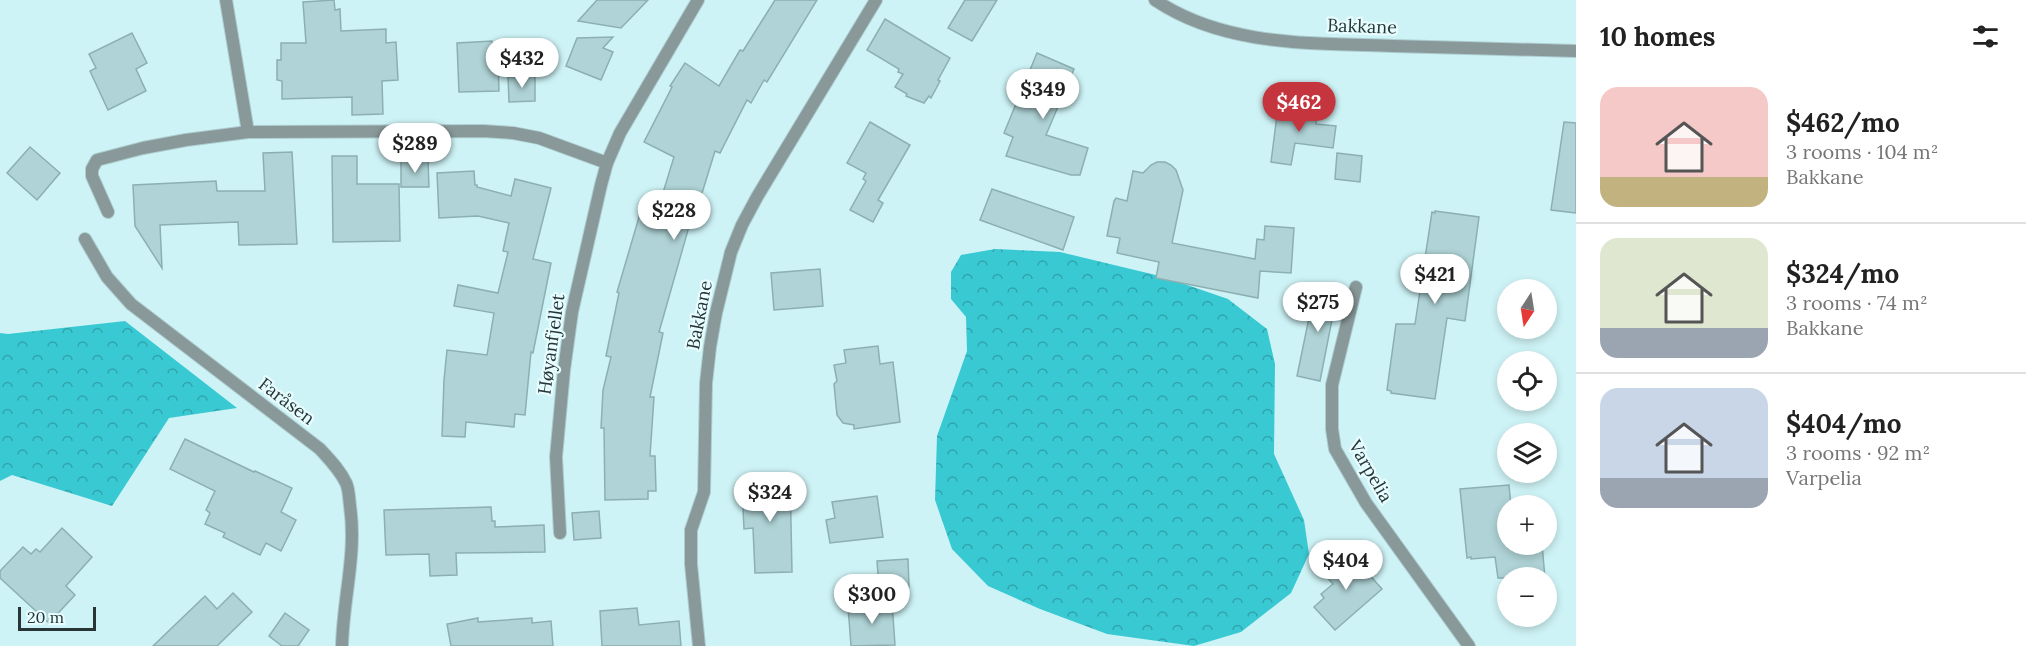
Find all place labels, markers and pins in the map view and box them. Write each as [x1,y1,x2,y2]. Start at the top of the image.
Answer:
pin: $432 [486,38,558,89]
pin: $349 [1007,69,1079,120]
pin: $462 [1263,82,1335,133]
pin: $289 [379,123,451,174]
pin: $228 [638,190,710,241]
pin: $421 [1399,254,1471,305]
pin: $275 [1282,282,1354,333]
pin: $324 [734,472,806,523]
pin: $404 [1310,540,1382,591]
pin: $300 [836,574,908,625]

